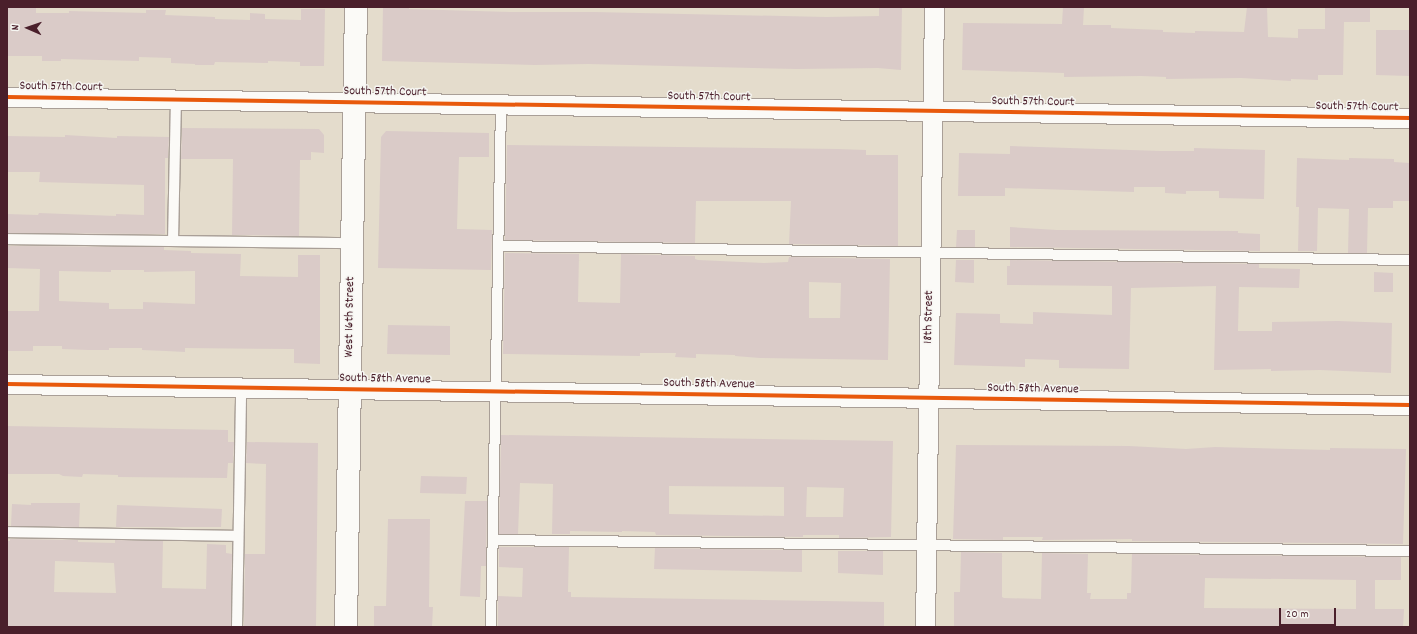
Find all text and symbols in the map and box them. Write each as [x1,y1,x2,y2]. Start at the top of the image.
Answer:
north arrow [8,8,48,48]
text: N [8,25,24,31]
street label: South 57th Court [19,79,103,97]
street label: South 57th Court [343,84,427,102]
street label: South 57th Court [667,89,751,107]
street label: South 57th Court [991,94,1075,112]
street label: South 57th Court [1315,99,1399,117]
street label: West 16th Street [342,276,360,358]
street label: 18th Street [922,290,938,344]
street label: South 58th Avenue [339,371,431,389]
street label: South 58th Avenue [663,376,755,394]
street label: South 58th Avenue [987,381,1079,399]
scale bar [1281,600,1338,626]
text: 20 m [1286,606,1309,623]

